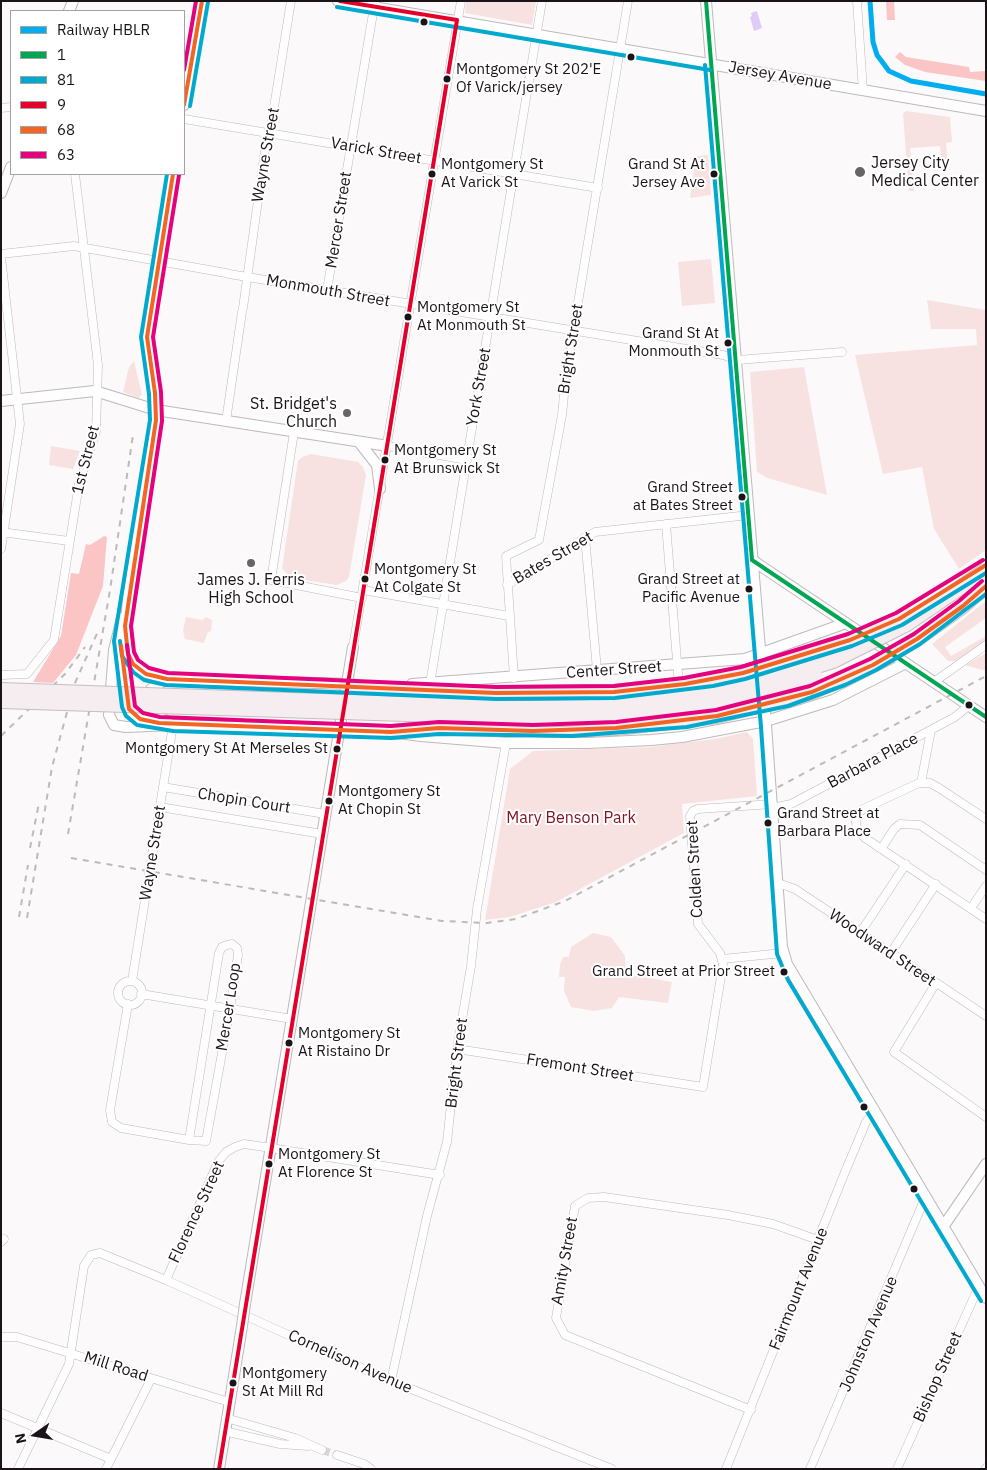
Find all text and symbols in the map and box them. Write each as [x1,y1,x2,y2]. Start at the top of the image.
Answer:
legend [10,10,185,175]
unlabelled marker [419,17,429,27]
text: Railway HBLR [57,20,150,39]
text: 1 [57,45,66,64]
unlabelled marker [626,52,636,62]
street label: Jersey Avenue [727,57,833,95]
place label: Montgomery St 202'E Of Varick/jersey [456,61,601,96]
text: 81 [57,70,75,89]
marker: Montgomery St 202'E Of Varick/jersey [442,74,452,84]
text: 9 [57,95,66,114]
street label: Wayne Street [248,106,284,204]
text: 68 [57,120,75,139]
street label: Varick Street [329,134,423,168]
text: 63 [57,145,75,164]
place label: Jersey City Medical Center [871,153,979,191]
place label: Montgomery St At Varick St [441,156,543,191]
place label: Grand St At Jersey Ave [628,156,705,191]
marker: Jersey City Medical Center [853,165,867,179]
marker: Montgomery St At Varick St [427,169,437,179]
marker: Grand St At Jersey Ave [709,169,719,179]
street label: Mercer Street [322,170,356,270]
street label: Monmouth Street [265,271,391,311]
place label: Montgomery St At Monmouth St [417,299,526,334]
street label: Bright Street [554,302,588,396]
marker: Montgomery St At Monmouth St [403,312,413,322]
place label: Grand St At Monmouth St [629,325,719,360]
marker: Grand St At Monmouth St [723,338,733,348]
street label: York Street [463,346,495,428]
place label: St. Bridget's Church [250,394,337,432]
marker: St. Bridget's Church [341,407,353,419]
street label: 1st Street [68,423,104,497]
place label: Montgomery St At Brunswick St [394,442,500,477]
marker: Montgomery St At Brunswick St [380,455,390,465]
place label: Grand Street at Bates Street [633,479,733,514]
marker: Grand Street at Bates Street [737,492,747,502]
street label: Bates Street [510,527,596,589]
marker: James J. Ferris High School [245,557,257,569]
place label: Montgomery St At Colgate St [374,561,476,596]
place label: James J. Ferris High School [197,570,305,608]
place label: Grand Street at Pacific Avenue [637,571,740,606]
marker: Montgomery St At Colgate St [360,574,370,584]
marker: Grand Street at Pacific Avenue [744,584,754,594]
street label: Center Street [566,657,662,683]
unlabelled marker [964,700,974,710]
street label: Barbara Place [824,729,922,793]
place label: Montgomery St At Merseles St [125,740,328,758]
marker: Montgomery St At Merseles St [332,744,342,754]
place label: Montgomery St At Chopin St [338,783,440,818]
street label: Chopin Court [196,784,292,818]
marker: Montgomery St At Chopin St [324,796,334,806]
street label: Wayne Street [136,804,170,902]
place label: Grand Street at Barbara Place [777,805,880,840]
park label: Mary Benson Park [506,808,636,828]
marker: Grand Street at Barbara Place [763,818,773,828]
street label: Colden Street [683,820,707,918]
street label: Woodward Street [825,905,939,991]
street label: Mercer Loop [213,962,245,1052]
place label: Grand Street at Prior Street [592,963,775,981]
marker: Grand Street at Prior Street [779,967,789,977]
street label: Bright Street [442,1017,472,1109]
place label: Montgomery St At Ristaino Dr [298,1025,400,1060]
marker: Montgomery St At Ristaino Dr [284,1038,294,1048]
street label: Fremont Street [525,1050,635,1086]
unlabelled marker [859,1102,869,1112]
place label: Montgomery St At Florence St [278,1146,380,1181]
street label: Florence Street [165,1158,229,1266]
marker: Montgomery St At Florence St [264,1159,274,1169]
unlabelled marker [909,1184,919,1194]
street label: Amity Street [548,1215,582,1307]
street label: Fairmount Avenue [766,1225,832,1353]
street label: Johnston Avenue [836,1273,902,1395]
street label: Cornelison Avenue [285,1326,415,1398]
street label: Bishop Street [909,1329,967,1425]
street label: Mill Road [82,1348,150,1386]
place label: Montgomery St At Mill Rd [242,1365,327,1400]
marker: Montgomery St At Mill Rd [228,1378,238,1388]
north arrow [10,1410,60,1460]
text: N [10,1431,30,1445]

